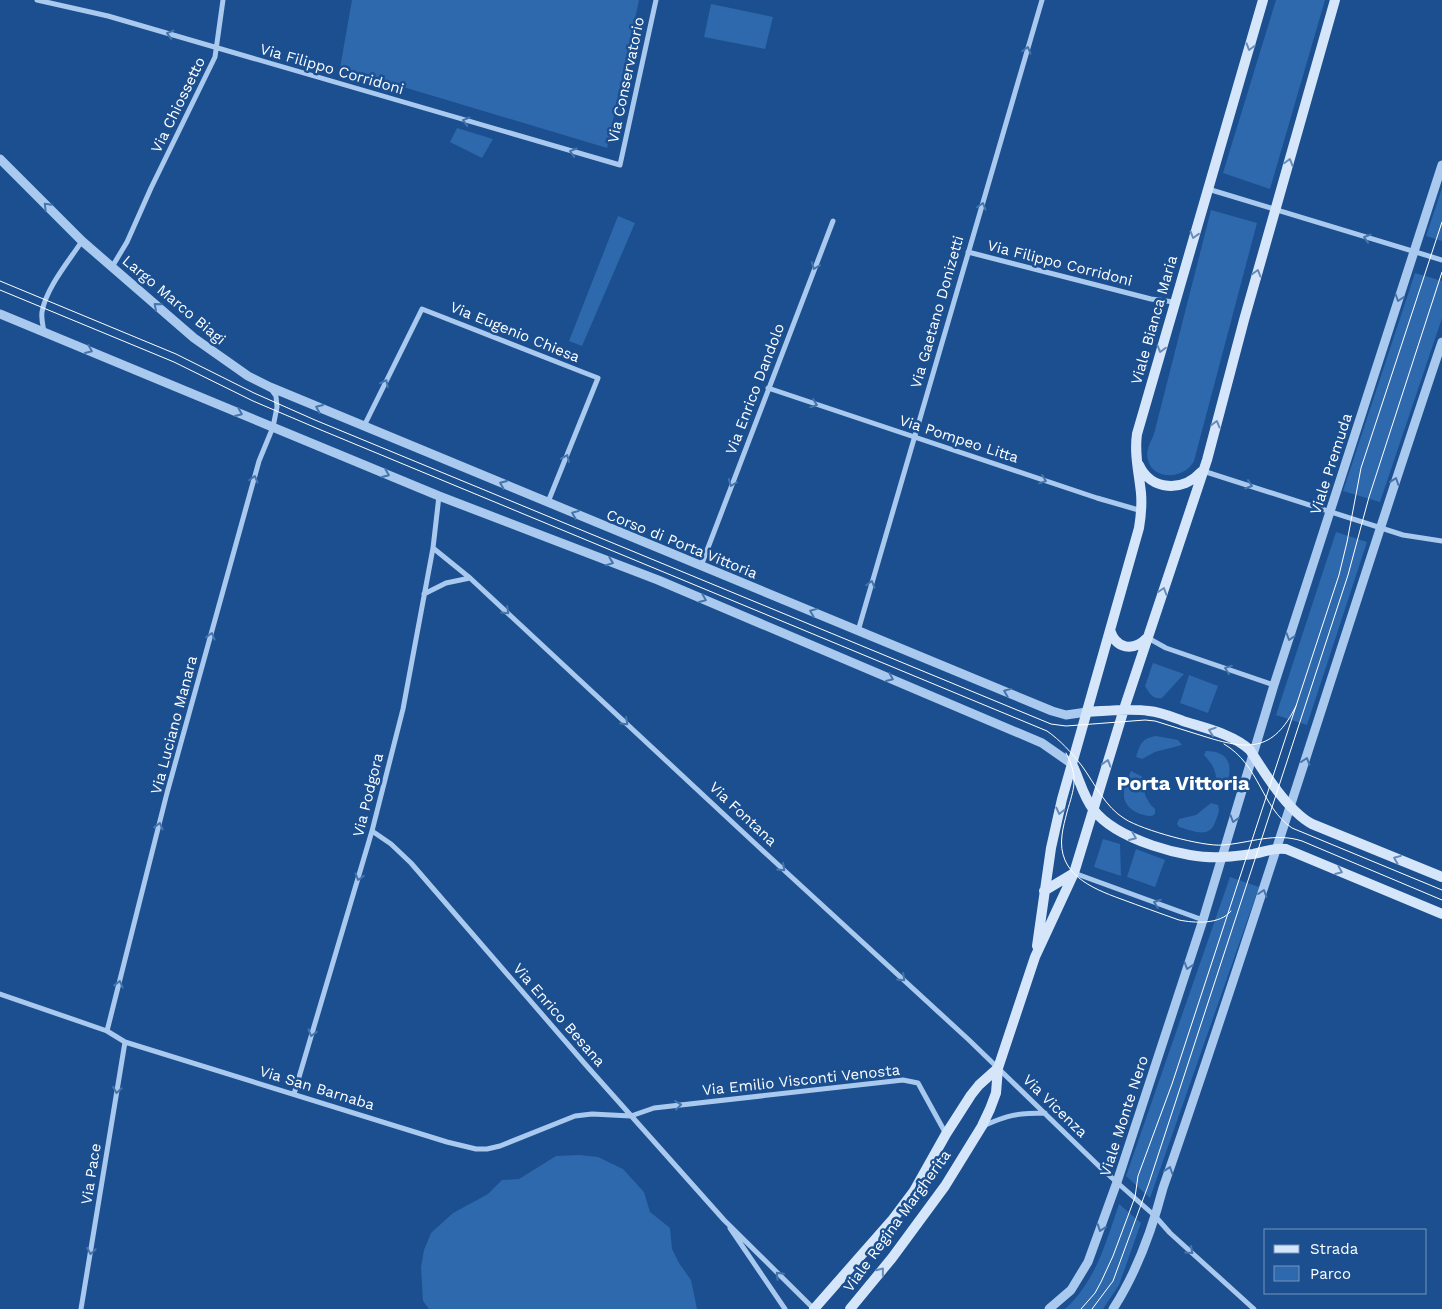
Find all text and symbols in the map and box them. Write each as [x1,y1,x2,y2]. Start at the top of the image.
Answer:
street label: Via Conservatorio [604,15,648,145]
one-way arrow [166,30,174,40]
street label: Via Filippo Corridoni [258,40,406,98]
one-way arrow [1245,42,1255,50]
one-way arrow [1022,46,1032,54]
street label: Via Chiossetto [147,54,209,156]
one-way arrow [462,116,470,127]
one-way arrow [570,147,578,157]
one-way arrow [1283,159,1293,167]
one-way arrow [976,202,986,210]
one-way arrow [44,203,53,212]
one-way arrow [1190,231,1200,239]
one-way arrow [1364,233,1372,243]
street label: Via Gaetano Donizetti [907,234,967,390]
street label: Via Filippo Corridoni [986,236,1134,290]
street label: Largo Marco Biagi [119,252,229,348]
street label: Viale Bianca Maria [1127,253,1181,387]
one-way arrow [811,261,821,270]
one-way arrow [1251,268,1262,277]
one-way arrow [1395,293,1405,302]
street label: Via Eugenio Chiesa [448,298,583,366]
one-way arrow [153,303,162,312]
street label: Via Enrico Dandolo [722,321,788,457]
one-way arrow [84,344,93,355]
one-way arrow [1156,345,1167,354]
one-way arrow [379,379,390,388]
one-way arrow [810,398,818,408]
one-way arrow [315,403,324,414]
one-way arrow [234,407,243,417]
street label: Viale Premuda [1306,410,1356,517]
street label: Via Pompeo Litta [897,411,1021,467]
one-way arrow [1211,420,1221,428]
one-way arrow [560,454,570,463]
one-way arrow [381,468,390,478]
one-way arrow [1038,474,1047,484]
one-way arrow [249,476,259,484]
one-way arrow [728,478,738,487]
one-way arrow [1389,478,1399,486]
one-way arrow [499,480,508,491]
one-way arrow [1244,480,1253,490]
street label: Corso di Porta Vittoria [604,505,761,583]
one-way arrow [571,510,580,520]
one-way arrow [605,556,614,566]
one-way arrow [866,581,876,589]
one-way arrow [1157,588,1167,596]
one-way arrow [698,593,707,604]
one-way arrow [501,605,510,614]
one-way arrow [809,608,818,619]
one-way arrow [205,632,216,640]
one-way arrow [1286,632,1296,640]
street label: Via Luciano Manara [147,653,201,796]
one-way arrow [1224,665,1233,675]
one-way arrow [885,672,894,683]
one-way arrow [1003,688,1011,698]
one-way arrow [619,716,628,725]
one-way arrow [1209,727,1217,737]
street label: Via Podgora [349,751,387,839]
one-way arrow [1300,757,1310,765]
one-way arrow [1102,760,1112,768]
district label: Porta Vittoria [1116,771,1250,795]
street label: Via Fontana [705,778,781,850]
one-way arrow [1055,807,1066,816]
one-way arrow [1229,814,1239,822]
one-way arrow [153,822,164,831]
one-way arrow [1128,831,1137,841]
one-way arrow [1393,855,1402,865]
one-way arrow [777,862,786,871]
one-way arrow [1334,865,1342,875]
one-way arrow [354,873,364,881]
one-way arrow [1257,889,1267,898]
one-way arrow [1154,899,1162,909]
street label: Via Enrico Besana [509,960,609,1071]
one-way arrow [1184,961,1194,970]
one-way arrow [897,972,906,981]
one-way arrow [113,979,124,988]
one-way arrow [308,1029,318,1037]
street label: Viale Monte Nero [1096,1053,1152,1179]
street label: Via Emilio Visconti Venosta [701,1061,901,1099]
street label: Via San Barnaba [257,1062,377,1114]
street label: Via Vicenza [1019,1071,1091,1142]
one-way arrow [112,1086,122,1095]
one-way arrow [675,1100,683,1111]
street label: Via Pace [77,1142,105,1206]
street label: Viale Regina Margherita [839,1146,955,1296]
one-way arrow [1163,1166,1173,1174]
one-way arrow [1096,1223,1107,1232]
legend [1264,1229,1427,1294]
text: Strada [1310,1240,1359,1258]
one-way arrow [1184,1245,1193,1254]
one-way arrow [86,1246,96,1255]
text: Parco [1310,1265,1351,1283]
one-way arrow [875,1268,883,1277]
one-way arrow [776,1272,785,1281]

